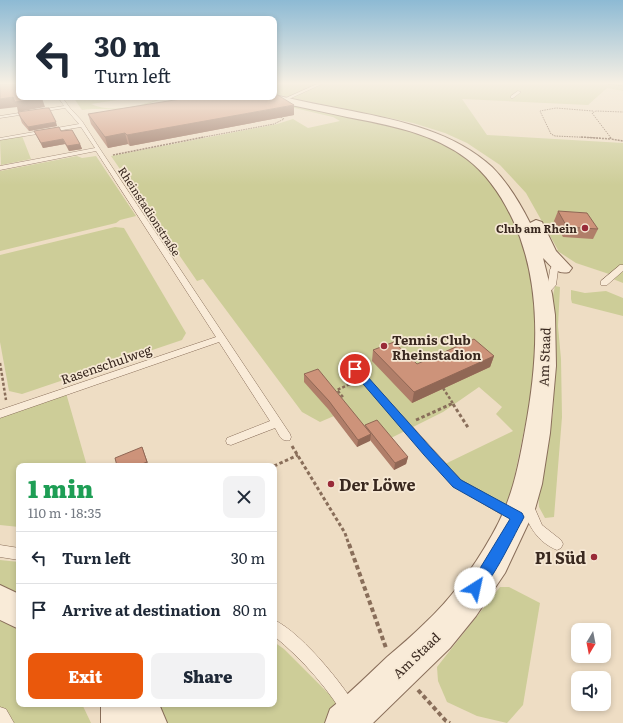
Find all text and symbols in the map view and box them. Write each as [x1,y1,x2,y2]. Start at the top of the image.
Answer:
text: 30 m [94,24,160,66]
icon: left [28,32,80,84]
text: Turn left [94,62,171,89]
street label: Rheinstadionstraße [115,163,185,259]
place label: Club am Rhein [496,220,577,236]
marker: Club am Rhein [580,223,590,233]
street label: Am Staad [533,327,555,387]
place label: Tennis Club Rheinstadion [392,330,481,364]
street label: Rasenschulweg [58,339,155,388]
marker: Tennis Club Rheinstadion [379,341,389,351]
pin [338,352,372,386]
icon: arrive [344,358,366,380]
text: 1 min [28,470,93,505]
place label: Der Löwe [339,472,416,496]
button: close [223,476,265,518]
marker: Der Löwe [326,479,336,489]
text: 110 m · 18:35 [28,503,101,522]
place label: P1 Süd [535,545,586,569]
text: Turn left [62,546,131,569]
text: 30 m [231,546,265,569]
icon: left [28,547,50,569]
marker: P1 Süd [589,552,599,562]
position arrow [454,567,496,609]
text: Arrive at destination [62,598,221,621]
text: 80 m [233,598,267,621]
icon: arrive [28,599,50,621]
north arrow [571,623,611,663]
map controls [571,623,611,711]
street label: Am Staad [388,628,444,682]
button: Exit [28,653,143,699]
button: Share [151,653,265,699]
button: sound [571,671,611,711]

